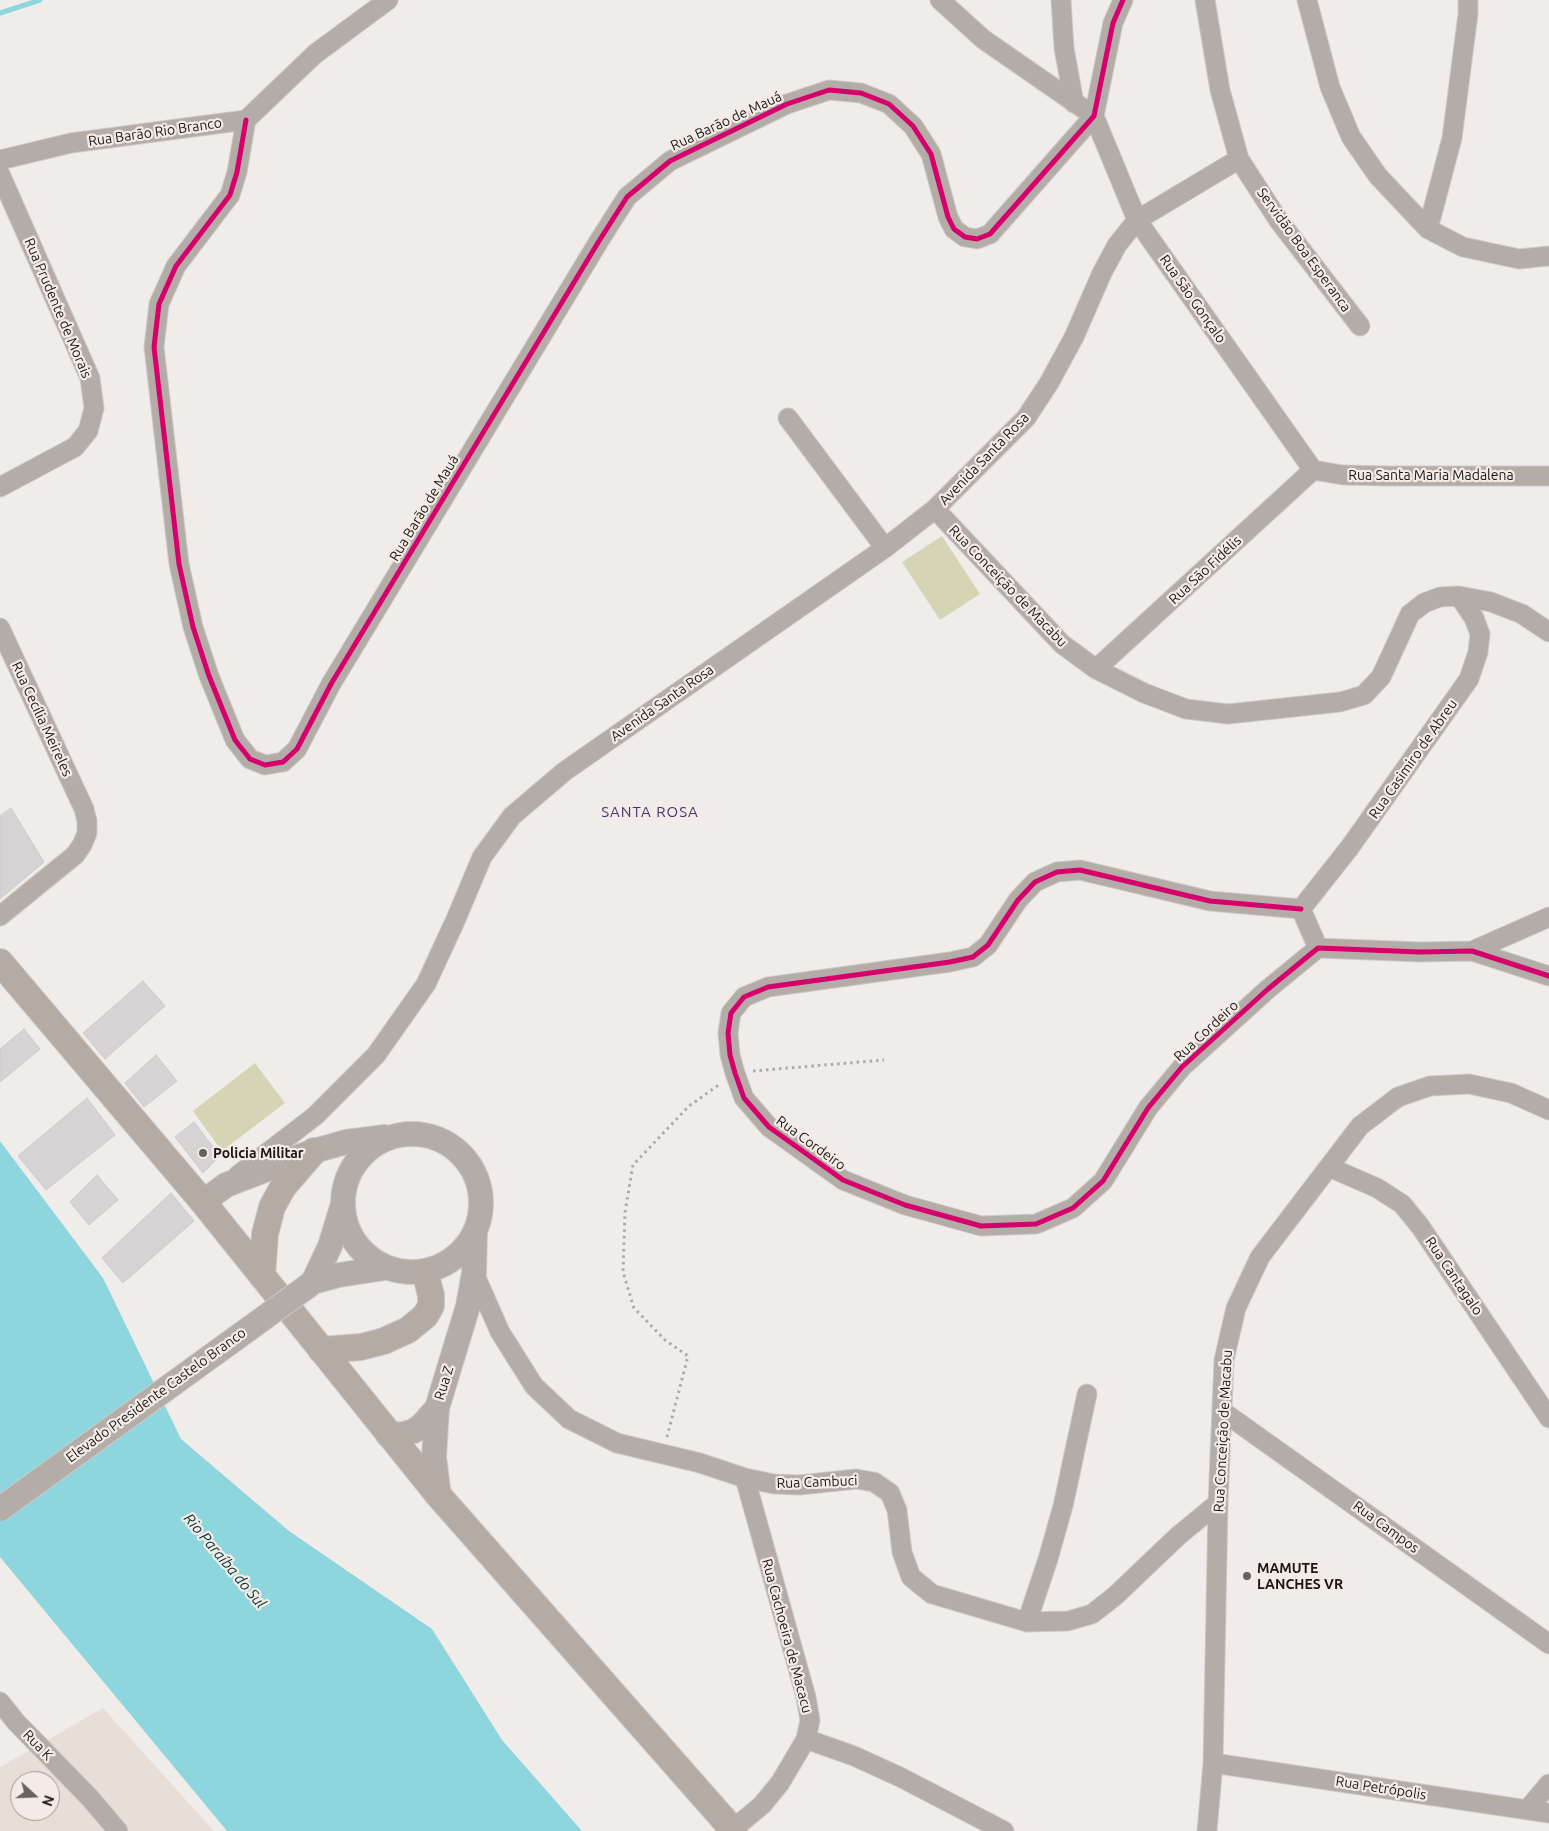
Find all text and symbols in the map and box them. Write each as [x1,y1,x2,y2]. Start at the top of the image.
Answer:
street label: Rua Barão de Mauá [668,88,784,154]
street label: Rua Barão Rio Branco [87,114,223,150]
street label: Servidão Boa Esperanca [1253,185,1355,315]
street label: Rua Prudente de Morais [21,235,95,381]
street label: Rua São Gonçalo [1156,252,1230,346]
street label: Avenida Santa Rosa [936,409,1032,509]
street label: Rua Barão de Mauá [386,452,462,564]
street label: Rua Santa Maria Madalena [1348,467,1514,483]
street label: Rua Conceição de Macabu [945,522,1071,650]
street label: Rua São Fidélis [1165,532,1245,608]
street label: Rua Cecília Meireles [8,659,76,779]
street label: Avenida Santa Rosa [607,661,717,745]
street label: Rua Casimiro de Abreu [1365,696,1461,822]
district label: SANTA ROSA [600,803,700,821]
street label: Rua Cordeiro [1170,997,1242,1065]
street label: Rua Cordeiro [773,1112,849,1174]
place label: Policia Militar [213,1145,304,1161]
marker: Policia Militar [197,1147,209,1159]
street label: Rua Cantagalo [1422,1234,1486,1318]
street label: Elevado Presidente Castelo Branco [63,1324,249,1466]
street label: Rua Conceição de Macabu [1210,1349,1236,1513]
street label: Rua Z [431,1364,457,1402]
street label: Rua Cambuci [776,1472,858,1492]
street label: Rua Campos [1350,1497,1422,1557]
water label: Rio Paraíba do Sul [180,1510,270,1612]
street label: Rua Cachoeira de Macacu [758,1557,816,1715]
place label: MAMUTE LANCHES VR [1257,1560,1343,1592]
marker: MAMUTE LANCHES VR [1241,1570,1253,1582]
street label: Rua K [20,1726,56,1764]
north arrow [10,1771,60,1821]
street label: Rua Petrópolis [1335,1773,1427,1803]
text: N [39,1793,57,1808]

